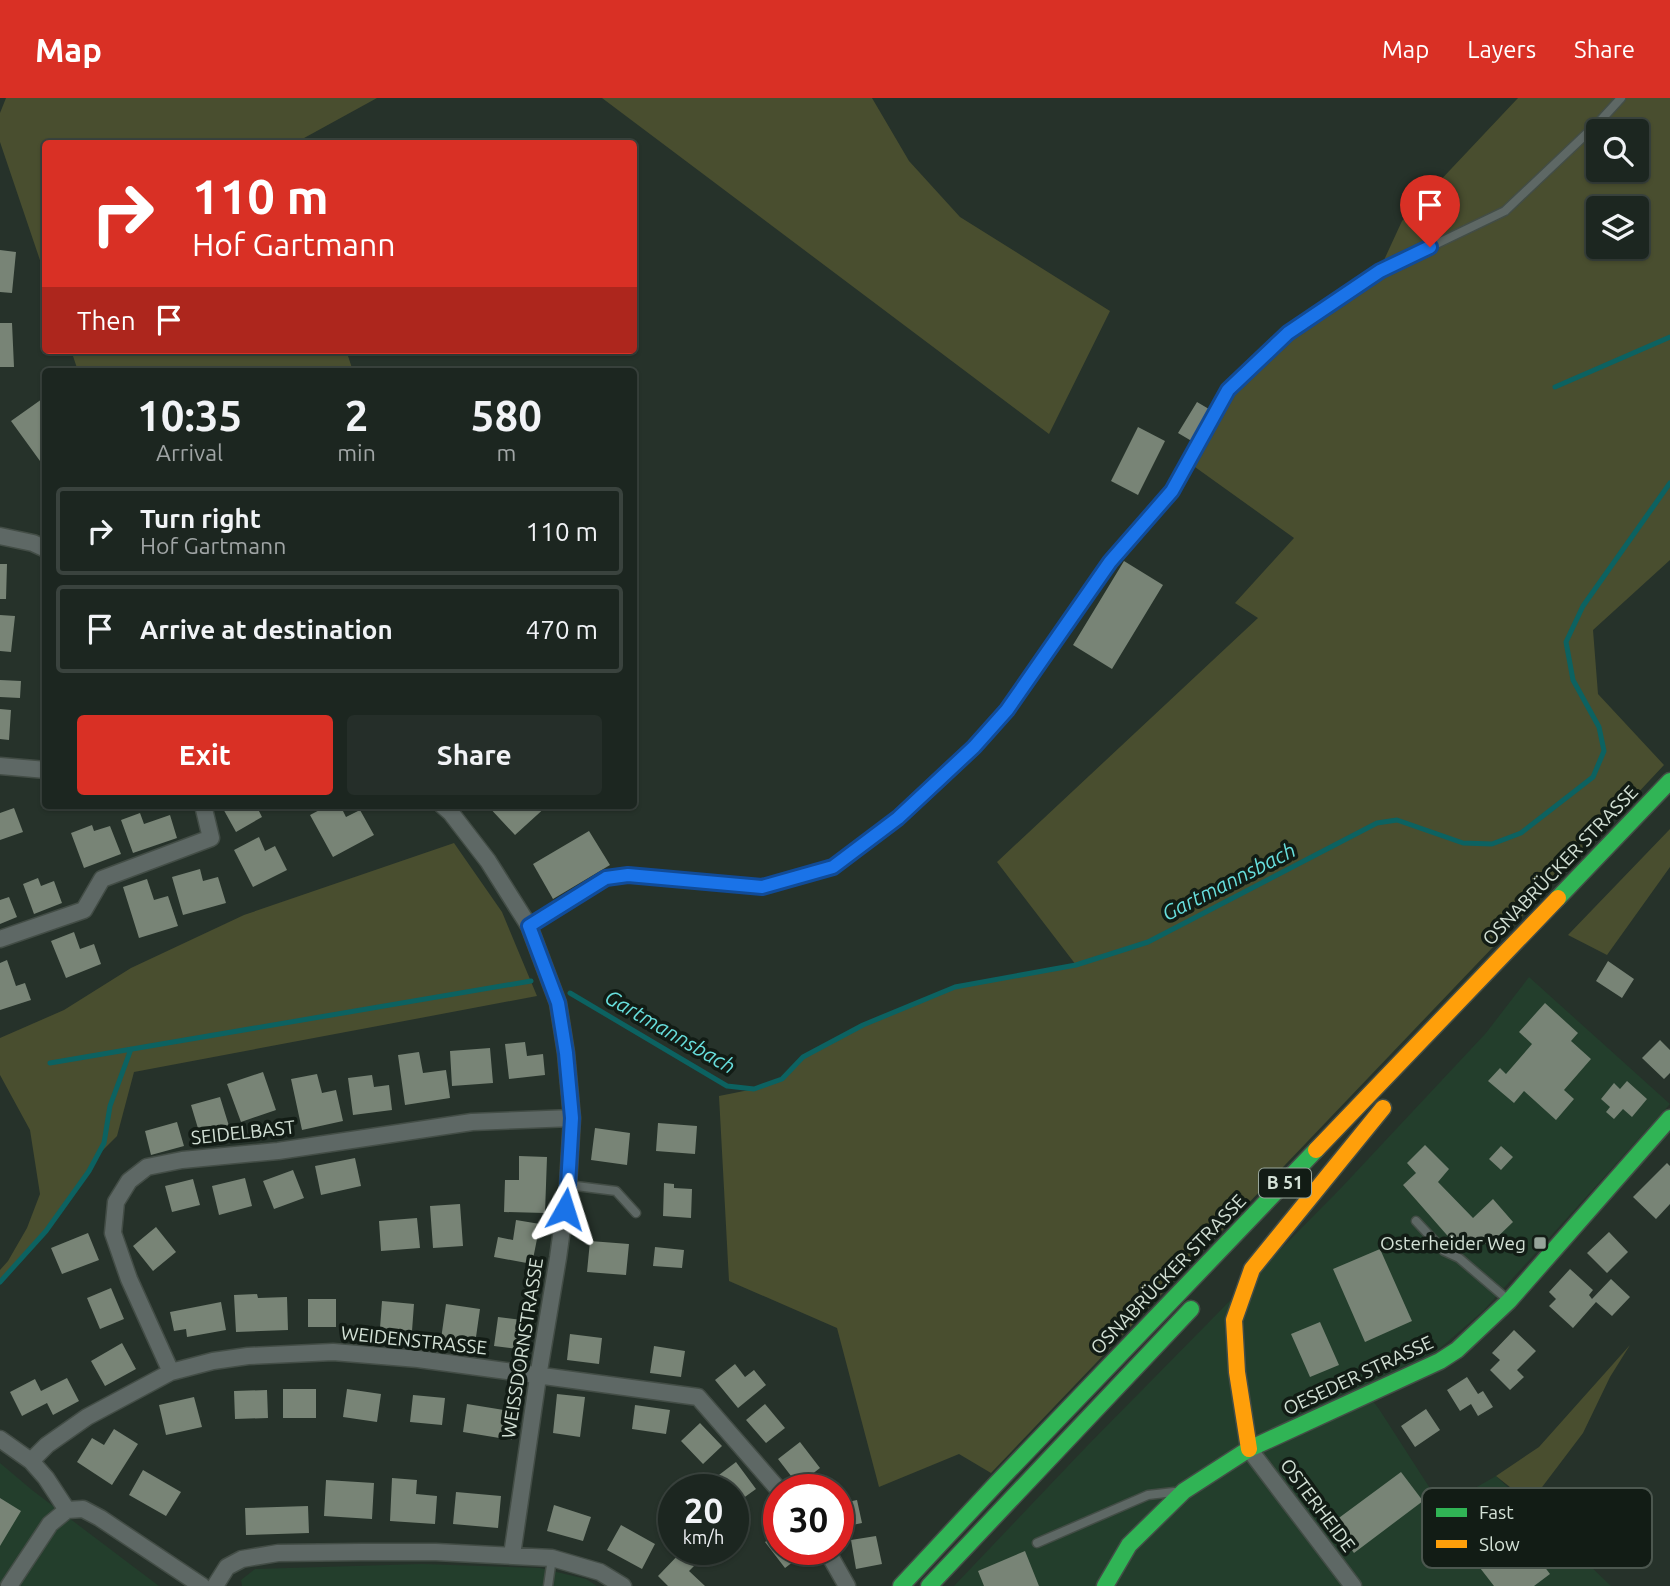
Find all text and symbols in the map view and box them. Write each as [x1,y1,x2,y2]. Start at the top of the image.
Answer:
text: Map [35,31,102,68]
text: Map [1382,36,1429,63]
text: Layers [1467,36,1536,63]
text: Share [1574,36,1635,63]
map controls [1586,119,1649,259]
button: search [1586,119,1649,182]
icon: right [77,168,168,259]
text: 110 m [192,168,329,223]
pin [1400,175,1460,247]
icon: arrive [1411,186,1449,224]
button: layers [1586,196,1649,259]
text: Hof Gartmann [192,226,396,262]
icon: arrive [150,301,188,339]
text: Then [77,306,136,335]
text: 10:35 [137,392,242,439]
text: 2 [345,392,368,439]
text: 580 [471,392,542,439]
text: Arrival [156,440,223,465]
text: min [337,440,376,465]
text: m [496,440,516,465]
text: Turn right [140,504,261,533]
icon: right [81,512,119,550]
text: 110 m [526,517,598,546]
text: Hof Gartmann [140,533,286,558]
icon: arrive [81,610,119,648]
text: Arrive at destination [140,615,393,644]
text: 470 m [526,615,598,644]
button: Exit [77,715,333,795]
button: Share [347,715,602,795]
street label: OSNABRÜCKER STRASSE [1478,781,1642,949]
water label: Gartmannsbach [1158,837,1299,925]
water label: Gartmannsbach [601,984,740,1078]
street label: SEIDELBAST [190,1116,296,1148]
road number: B 51 [1259,1168,1311,1198]
position arrow [528,1172,602,1246]
street label: OSNABRÜCKER STRASSE [1086,1190,1250,1358]
place label: Osterheider Weg [1380,1232,1526,1254]
marker: Osterheider Weg [1532,1235,1548,1251]
street label: WEISSDORNSTRASSE [497,1256,547,1440]
street label: WEIDENSTRASSE [340,1321,488,1359]
street label: OESEDER STRASSE [1280,1331,1436,1419]
street label: OSTERHEIDE [1276,1454,1360,1556]
speed limit sign: 30 [763,1474,854,1565]
legend [1422,1488,1652,1568]
text: 20 [684,1490,723,1530]
text: Fast [1479,1501,1514,1523]
text: km/h [683,1527,724,1547]
text: Slow [1479,1533,1520,1555]

